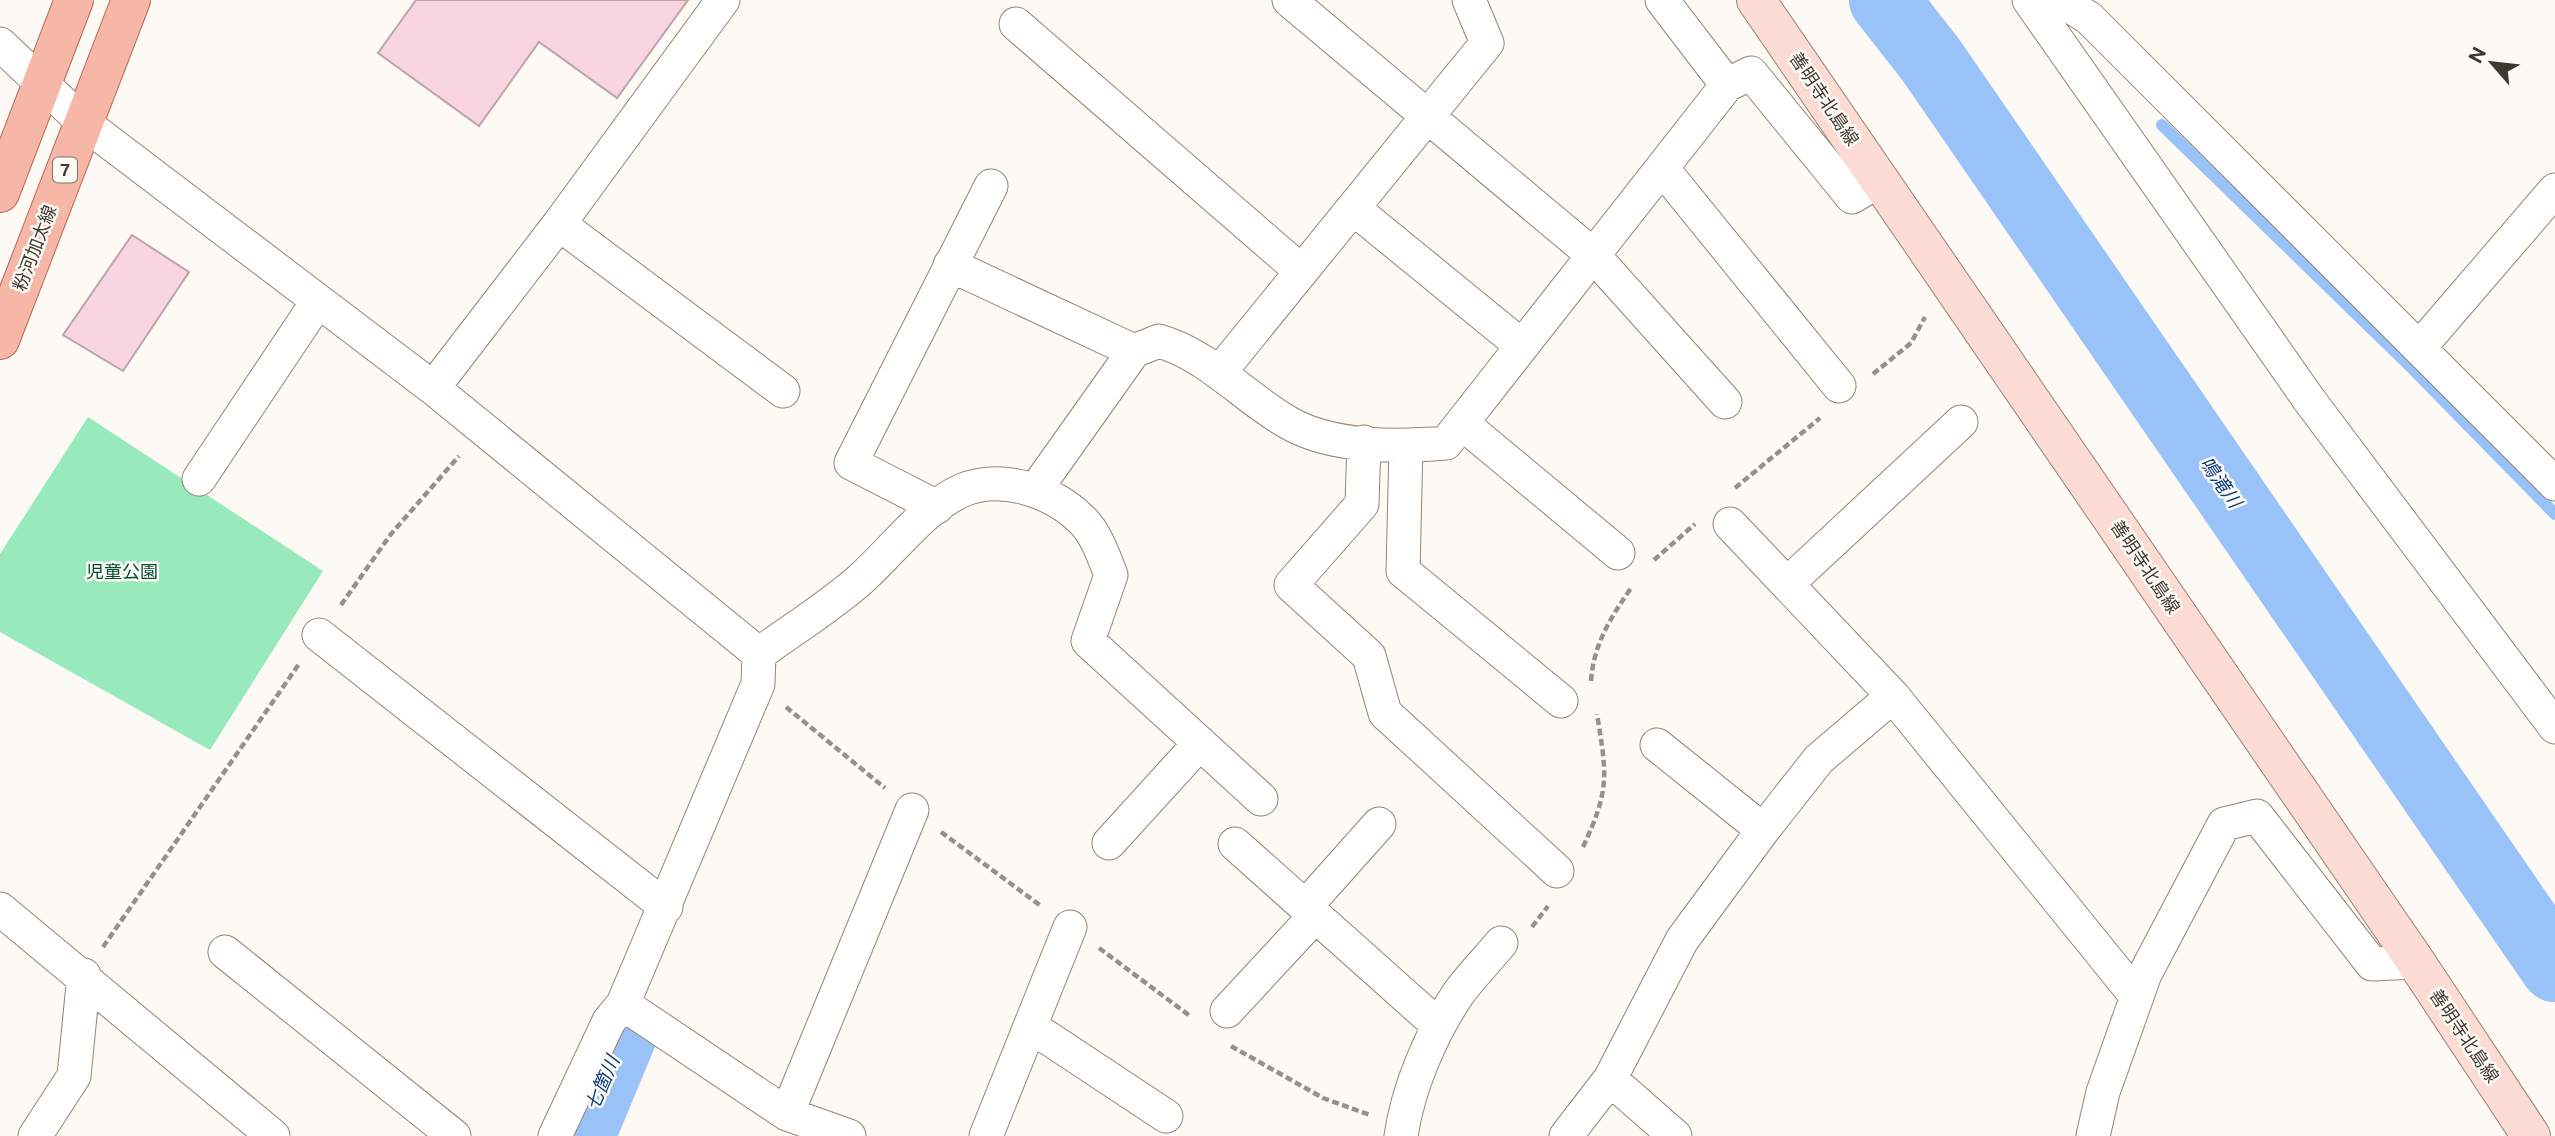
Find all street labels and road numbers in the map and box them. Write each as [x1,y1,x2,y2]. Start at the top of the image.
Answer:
street label: 善明寺北島線 [1786,48,1863,149]
road number: 7 [53,158,77,182]
street label: 粉河加太線 [9,202,60,294]
street label: 善明寺北島線 [2107,516,2184,617]
street label: 善明寺北島線 [2426,985,2503,1086]

